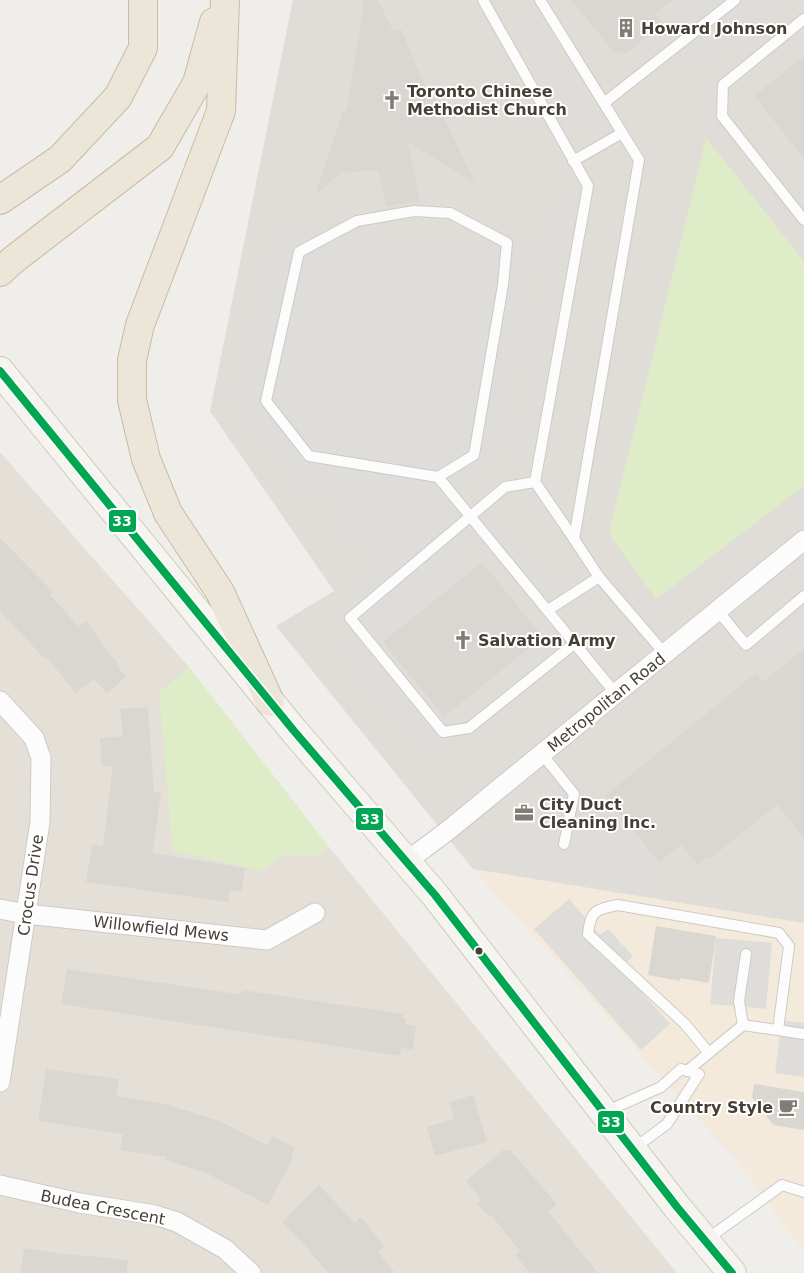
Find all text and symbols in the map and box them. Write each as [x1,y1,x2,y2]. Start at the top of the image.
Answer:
building icon: Howard Johnson [615,17,637,39]
place label: Howard Johnson [641,19,788,38]
place label: Toronto Chinese Methodist Church [407,82,567,119]
church icon: Toronto Chinese Methodist Church [381,89,403,111]
line badge: 33 [108,509,137,533]
text: 33 [112,513,132,529]
church icon: Salvation Army [452,629,474,651]
place label: Salvation Army [478,631,616,650]
street label: Metropolitan Road [544,649,669,756]
place label: City Duct Cleaning Inc. [539,795,656,832]
office icon: City Duct Cleaning Inc. [513,802,535,824]
line badge: 33 [355,807,384,831]
text: 33 [360,811,380,827]
street label: Crocus Drive [14,833,47,937]
street label: Willowfield Mews [92,912,230,945]
unlabelled marker [474,946,484,956]
cafe icon: Country Style [777,1096,799,1118]
place label: Country Style [650,1098,773,1117]
line badge: 33 [597,1110,625,1134]
text: 33 [601,1114,621,1130]
street label: Budea Crescent [39,1186,167,1229]

